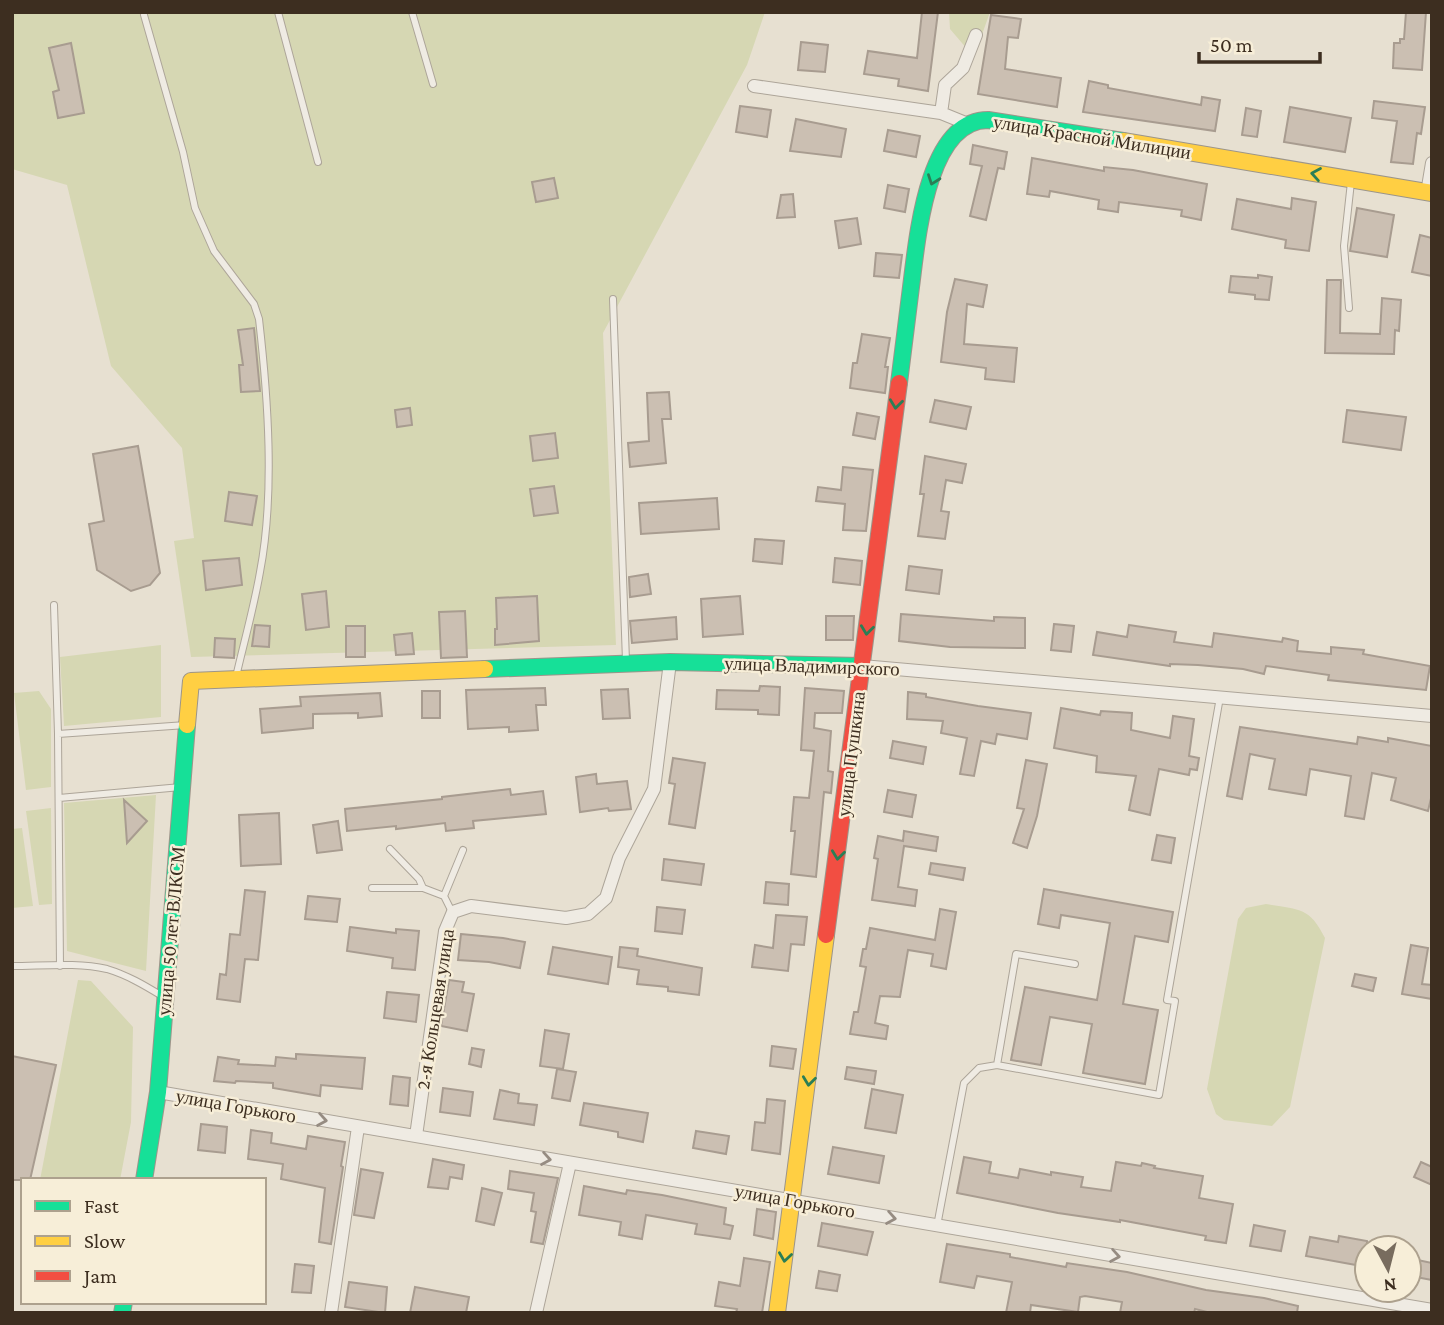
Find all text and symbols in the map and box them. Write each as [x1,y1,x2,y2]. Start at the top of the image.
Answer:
scale bar [1199,21,1320,65]
text: 50 m [1210,33,1253,57]
street label: улица Красной Милиции [992,111,1192,163]
one-way arrow [1310,167,1322,182]
one-way arrow [927,174,941,186]
one-way arrow [889,398,904,410]
one-way arrow [859,624,874,636]
street label: улица Владимирского [724,652,900,680]
street label: улица Пушкина [833,689,869,818]
street label: улица 50 лет ВЛКСМ [153,845,189,1017]
one-way arrow [830,849,845,861]
street label: 2-я Кольцевая улица [412,927,458,1091]
one-way arrow [801,1075,816,1087]
street label: улица Горького [174,1085,298,1127]
one-way arrow [316,1112,328,1127]
one-way arrow [540,1151,552,1166]
legend [21,1178,266,1304]
street label: улица Горького [733,1180,857,1222]
text: Fast [84,1194,120,1218]
one-way arrow [885,1210,897,1225]
text: Slow [84,1229,126,1253]
north arrow [1353,1234,1423,1304]
one-way arrow [1109,1248,1121,1263]
one-way arrow [778,1251,793,1263]
text: Jam [82,1264,117,1288]
text: N [1382,1274,1398,1297]

